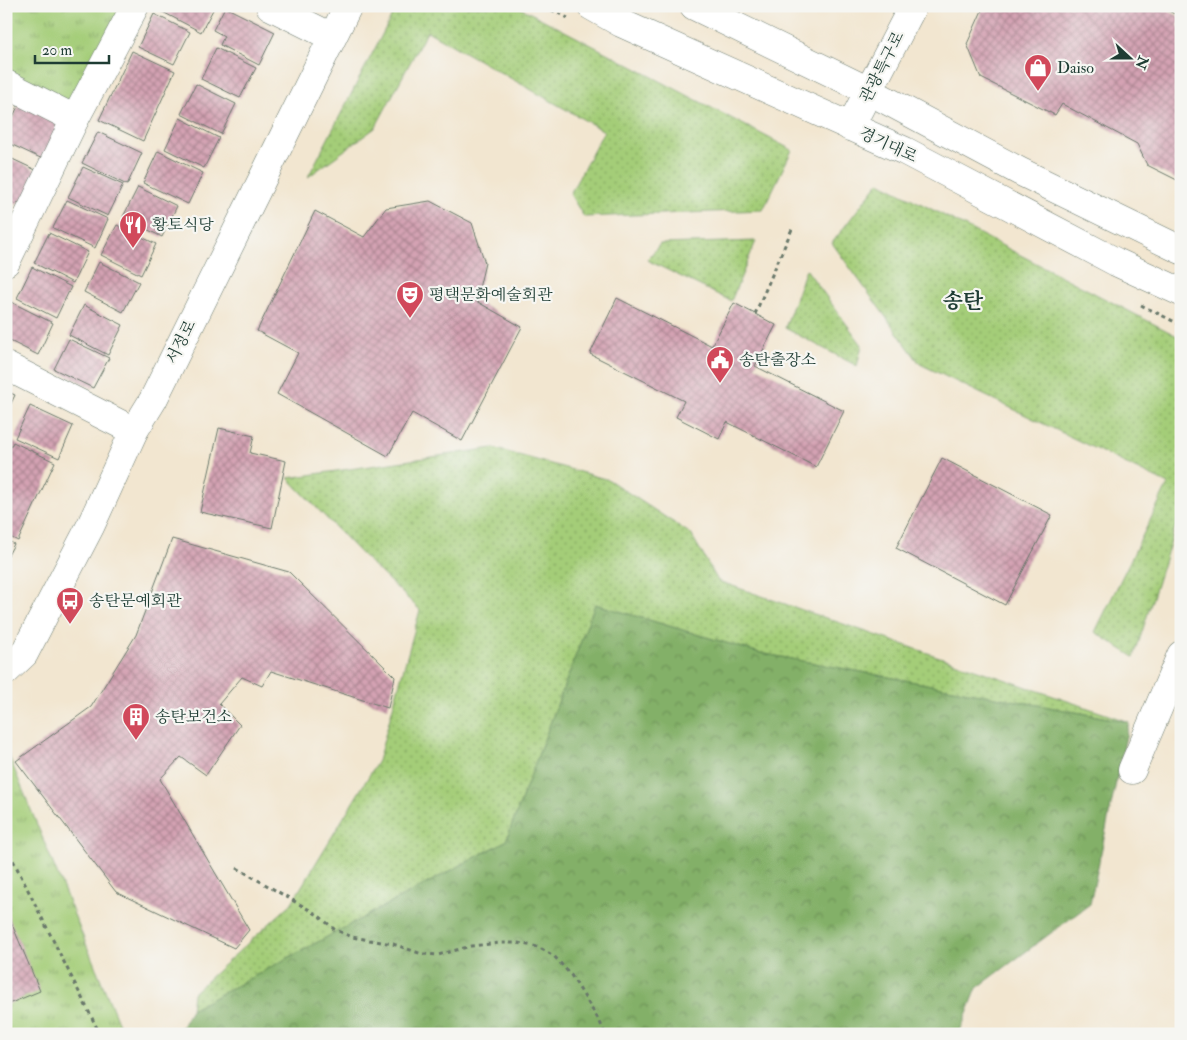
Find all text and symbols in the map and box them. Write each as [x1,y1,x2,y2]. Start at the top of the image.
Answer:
street label: 관광특구로 [856,28,909,106]
scale bar [35,32,109,64]
north arrow [1104,32,1154,82]
text: 20 m [42,41,72,60]
shop icon: Daiso [1023,53,1053,92]
text: N [1131,53,1152,72]
place label: Daiso [1057,58,1094,78]
street label: 경기대로 [856,123,921,167]
restaurant icon: 황토식당 [118,210,148,249]
place label: 황토식당 [152,215,214,235]
theatre icon: 평택문화예술회관 [395,280,425,319]
place label: 평택문화예술회관 [429,285,553,305]
district label: 송탄 [943,288,984,315]
street label: 서정로 [162,316,200,367]
public building icon: 송탄출장소 [705,345,735,384]
place label: 송탄출장소 [739,350,816,370]
bus stop icon: 송탄문예회관 [55,586,85,625]
place label: 송탄문예회관 [89,591,182,611]
building icon: 송탄보건소 [121,702,151,741]
place label: 송탄보건소 [155,707,232,727]

